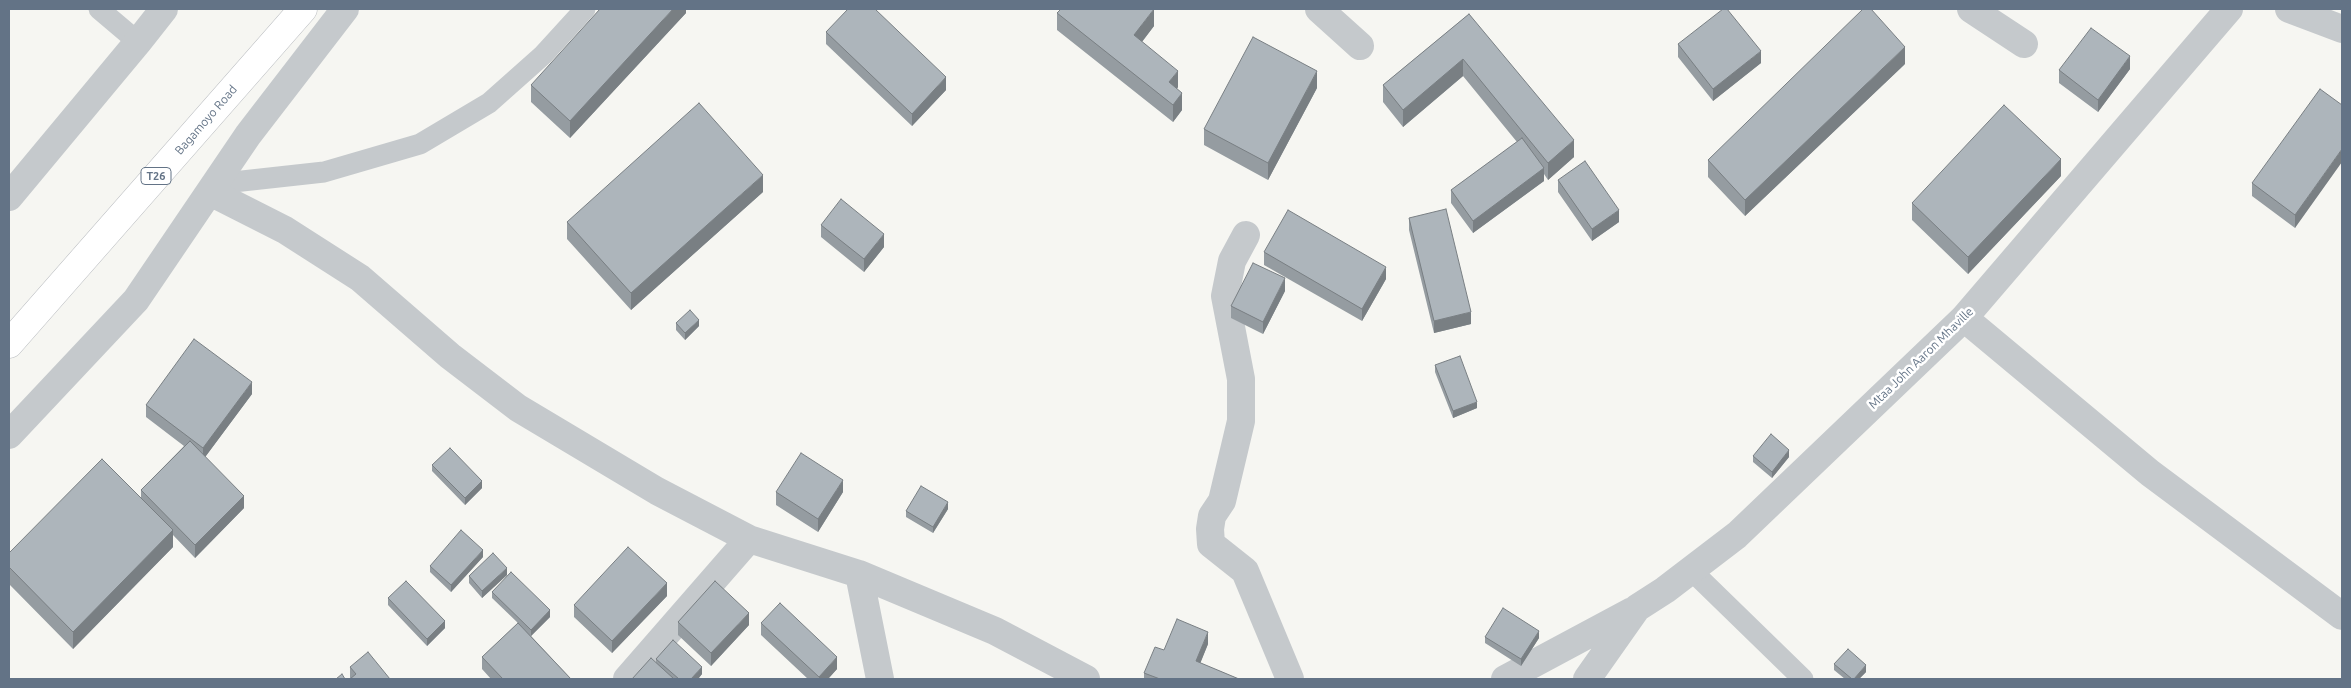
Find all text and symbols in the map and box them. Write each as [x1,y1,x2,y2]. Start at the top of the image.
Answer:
street label: Bagamoyo Road [172,82,240,158]
road number: T26 [141,168,171,185]
street label: Mtaa John Aaron Mhaville [1866,304,1976,412]

